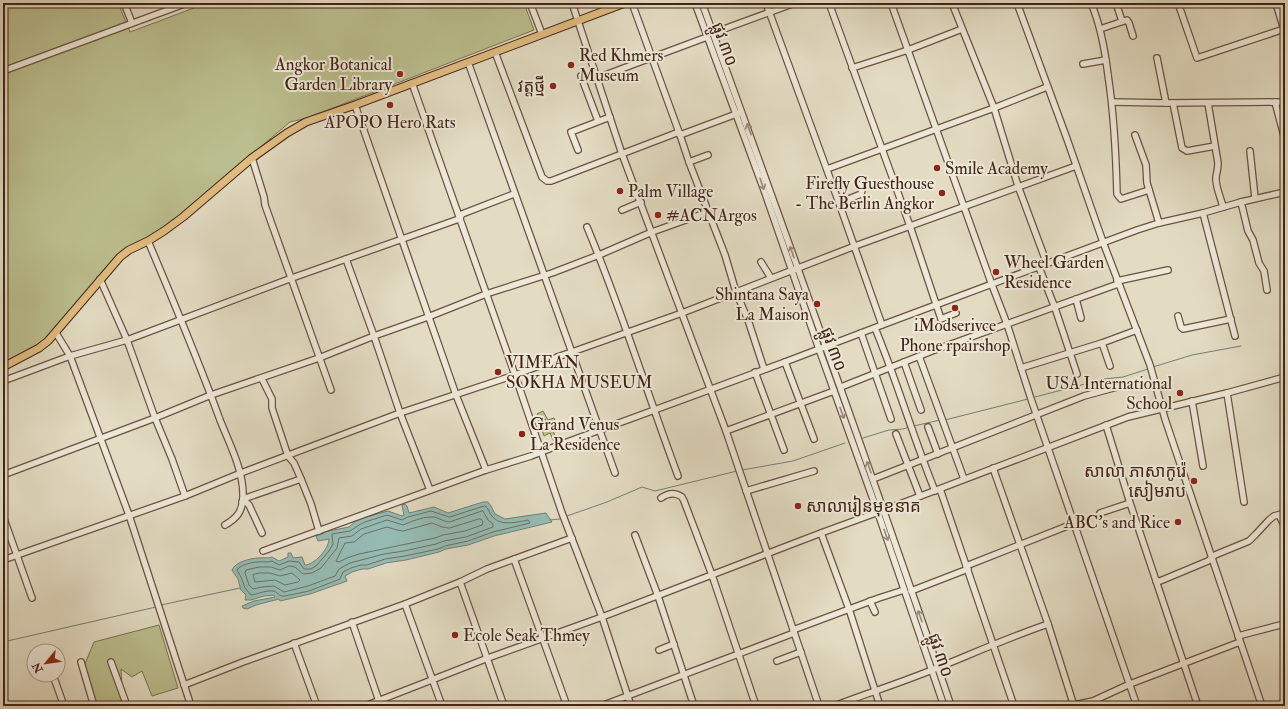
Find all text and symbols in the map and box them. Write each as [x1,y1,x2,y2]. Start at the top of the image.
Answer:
street label: ផ្លូវ ៣០ [703,19,742,70]
place label: Red Khmers Museum [579,45,663,86]
place label: Angkor Botanical Garden Library [274,54,393,96]
marker: Red Khmers Museum [566,60,576,70]
marker: Angkor Botanical Garden Library [395,69,405,79]
place label: វត្តថ្មី [518,75,545,97]
marker: វត្តថ្មី [548,81,558,91]
marker: APOPO Hero Rats [385,100,395,110]
place label: APOPO Hero Rats [323,112,456,133]
one-way arrow [745,123,752,136]
place label: Smile Academy [945,158,1048,180]
marker: Smile Academy [932,163,942,173]
place label: Firefly Guesthouse - The Berlin Angkor [795,173,935,214]
one-way arrow [758,178,766,190]
place label: Palm Village [628,181,713,202]
marker: Palm Village [615,186,625,196]
marker: Firefly Guesthouse - The Berlin Angkor [937,188,947,198]
place label: #ACNArgos [666,205,757,226]
marker: #ACNArgos [653,210,663,220]
one-way arrow [788,246,795,259]
place label: Wheel Garden Residence [1003,252,1105,293]
marker: Wheel Garden Residence [991,267,1001,277]
place label: Shintana Saya La Maison [715,284,810,325]
marker: Shintana Saya La Maison [812,299,822,309]
marker: iModserivce Phone rpairshop [950,303,960,313]
place label: iModserivce Phone rpairshop [900,315,1011,357]
street label: ផ្លូវ ៣០ [812,324,851,375]
place label: VIMEAN SOKHA MUSEUM [506,352,652,393]
marker: VIMEAN SOKHA MUSEUM [493,367,503,377]
place label: USA International School [1045,373,1173,414]
marker: USA International School [1175,388,1185,398]
one-way arrow [839,406,847,418]
place label: Grand Venus La Residence [530,414,620,455]
marker: Grand Venus La Residence [517,429,527,439]
one-way arrow [864,461,872,473]
place label: សាលា ភាសាកូរ៉េ សៀមរាប [1084,461,1186,502]
marker: សាលា ភាសាកូរ៉េ សៀមរាប [1189,476,1199,486]
place label: សាលារៀនមុខនាគ [806,495,921,517]
marker: សាលារៀនមុខនាគ [793,501,803,511]
place label: ABC's and Rice [1063,512,1170,533]
marker: ABC's and Rice [1173,517,1183,527]
one-way arrow [882,529,890,541]
one-way arrow [916,610,923,623]
place label: Ecole Seak Thmey [463,625,590,647]
marker: Ecole Seak Thmey [450,630,460,640]
street label: ផ្លូវ ៣០ [919,630,958,681]
north arrow [26,643,66,683]
text: N [29,659,46,676]

